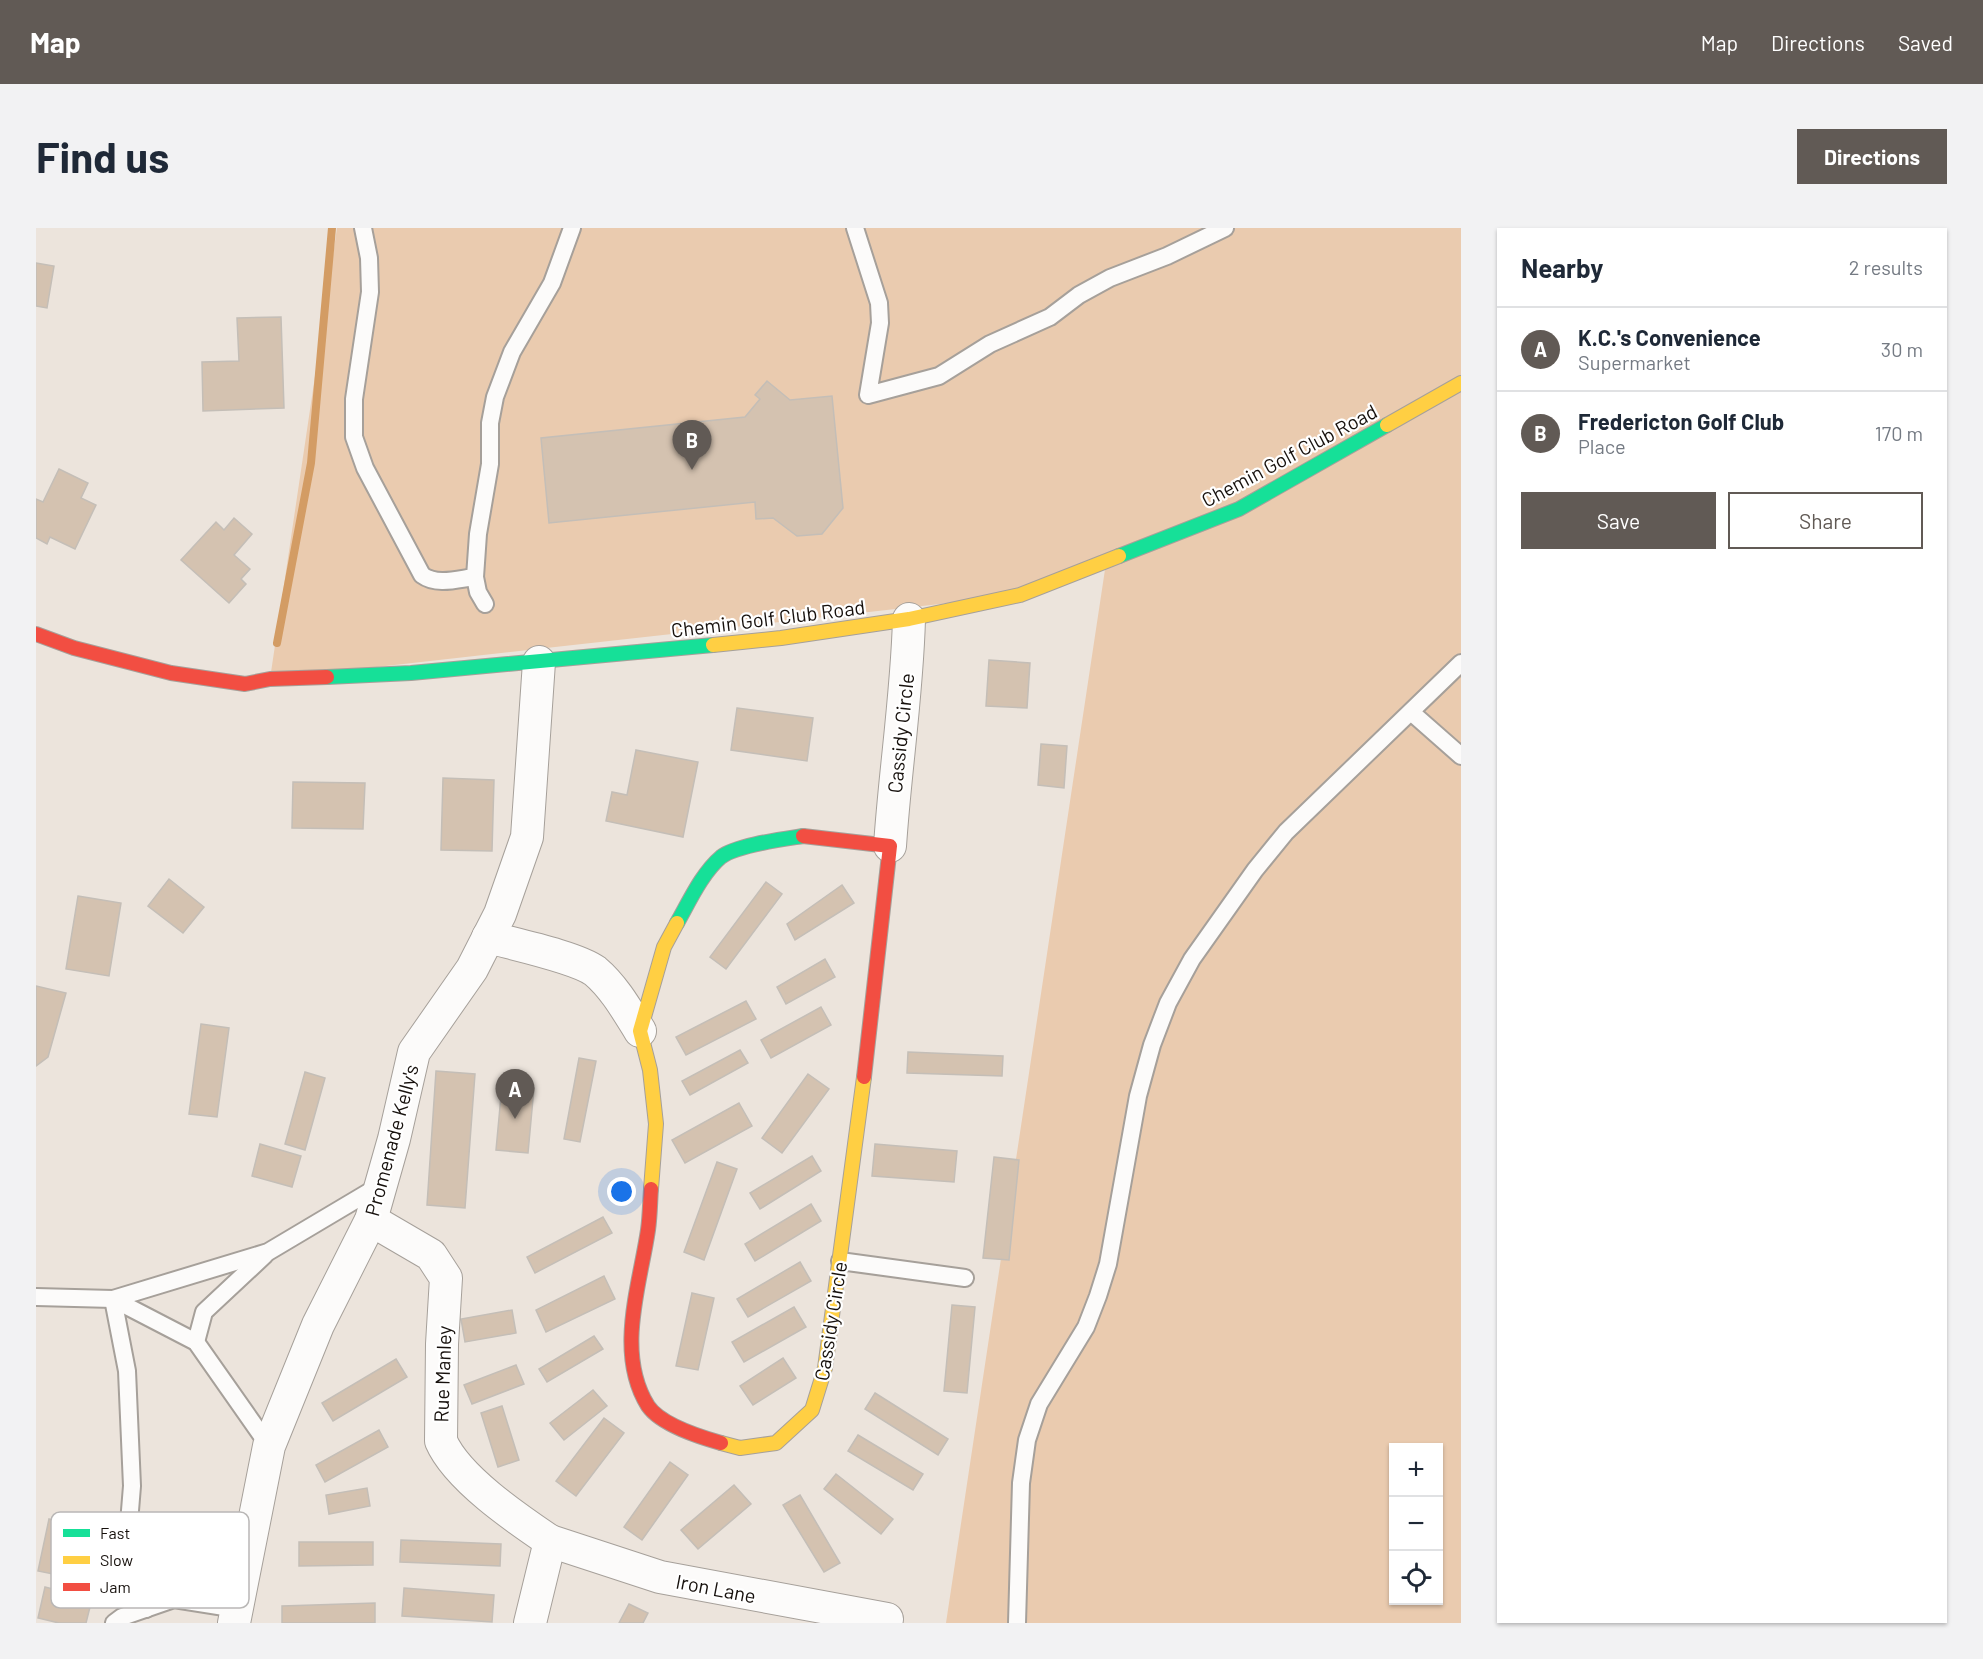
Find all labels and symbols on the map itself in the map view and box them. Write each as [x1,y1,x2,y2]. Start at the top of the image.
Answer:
street label: Chemin Golf Club Road [1197,399,1381,511]
pin: B [672,420,712,470]
street label: Chemin Golf Club Road [670,594,866,642]
street label: Cassidy Circle [882,672,918,794]
street label: Promenade Kelly's [359,1061,423,1219]
pin: A [496,1070,534,1119]
your location [607,1177,636,1206]
street label: Cassidy Circle [809,1260,851,1382]
street label: Rue Manley [428,1325,456,1423]
legend [51,1512,249,1608]
text: Fast [100,1523,130,1542]
text: Slow [100,1550,133,1569]
street label: Iron Lane [674,1569,758,1607]
text: Jam [100,1577,131,1596]

